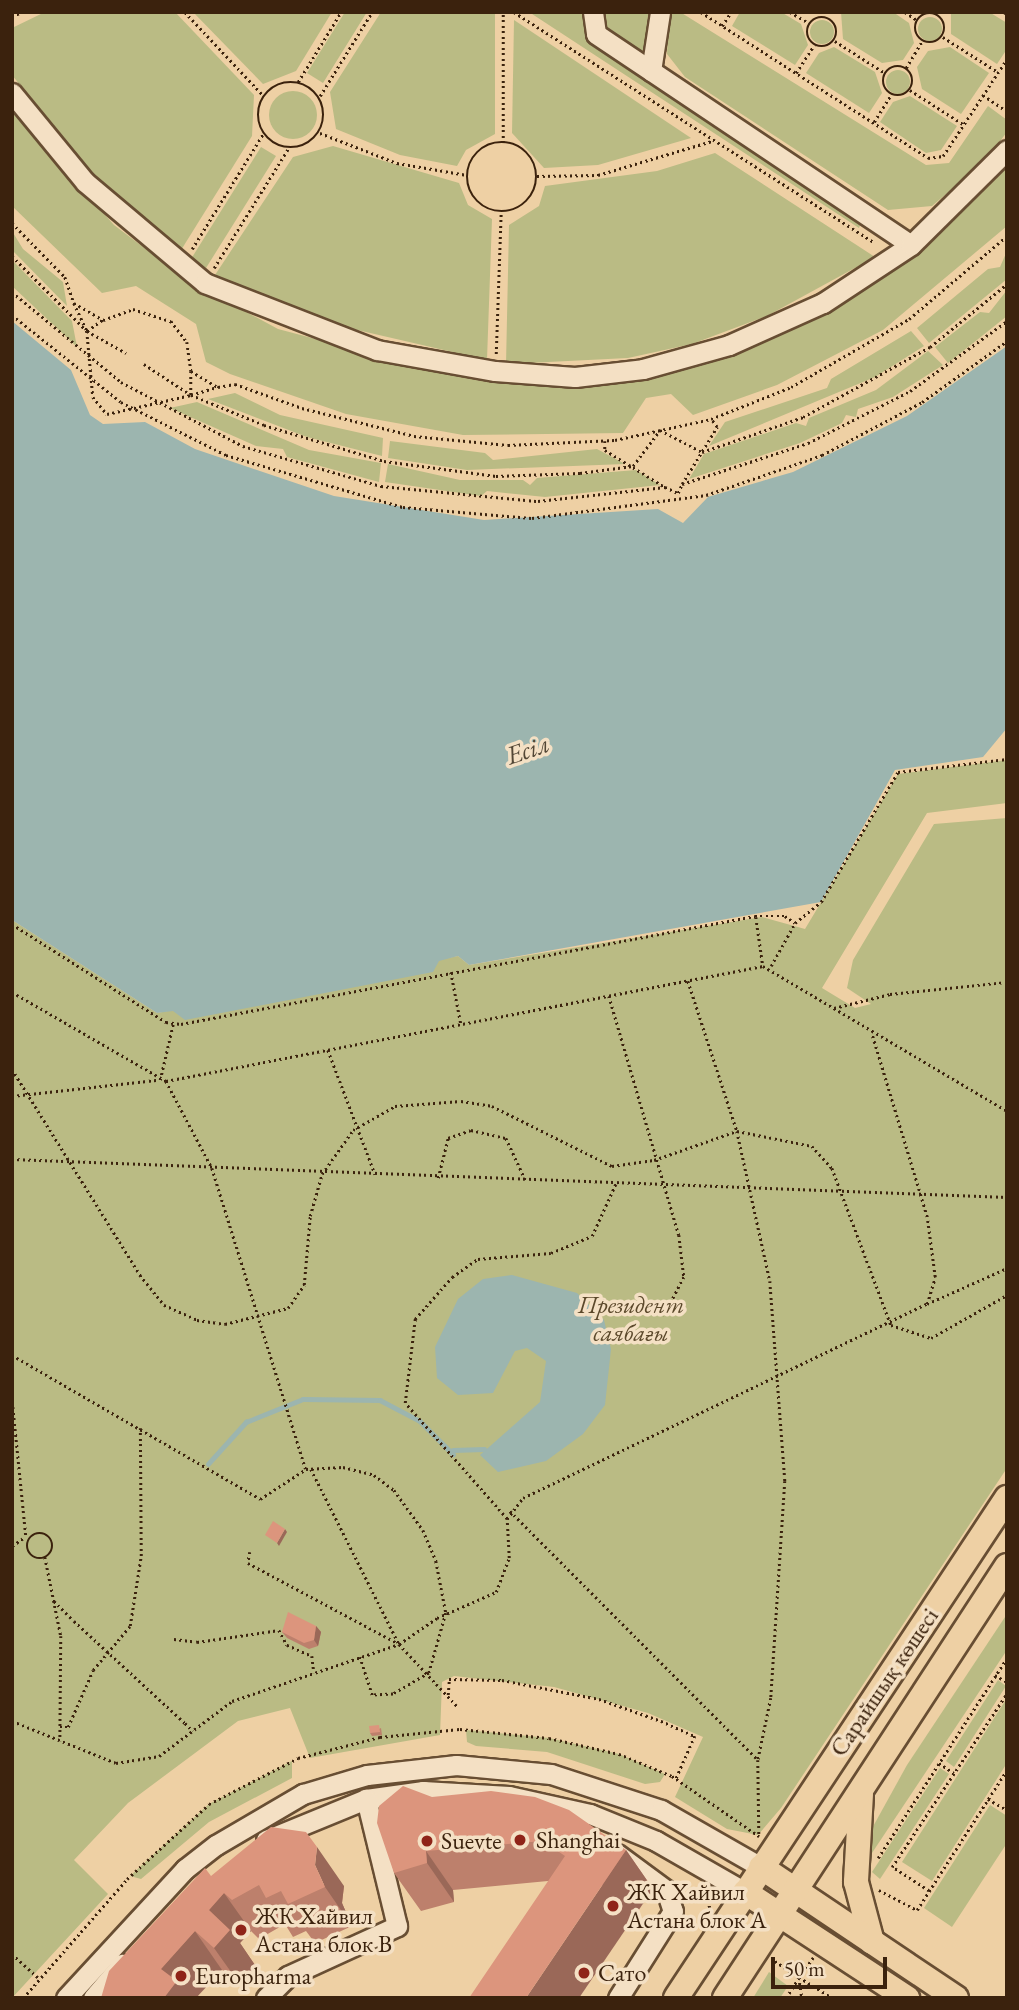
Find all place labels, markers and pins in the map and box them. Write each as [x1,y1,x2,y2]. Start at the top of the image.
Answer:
place label: Shanghai [536,1826,620,1854]
place label: Suevte [441,1827,502,1855]
marker: Shanghai [510,1830,530,1850]
marker: Suevte [419,1833,435,1849]
place label: ЖК Хайвил Астана блок А [627,1878,767,1934]
marker: ЖК Хайвил Астана блок А [605,1898,621,1914]
place label: ЖК Хайвил Астана блок B [255,1902,392,1958]
marker: ЖК Хайвил Астана блок B [233,1922,249,1938]
place label: Сато [598,1959,646,1987]
place label: Europharma [195,1962,311,1990]
marker: Сато [576,1965,592,1981]
marker: Europharma [173,1968,189,1984]

